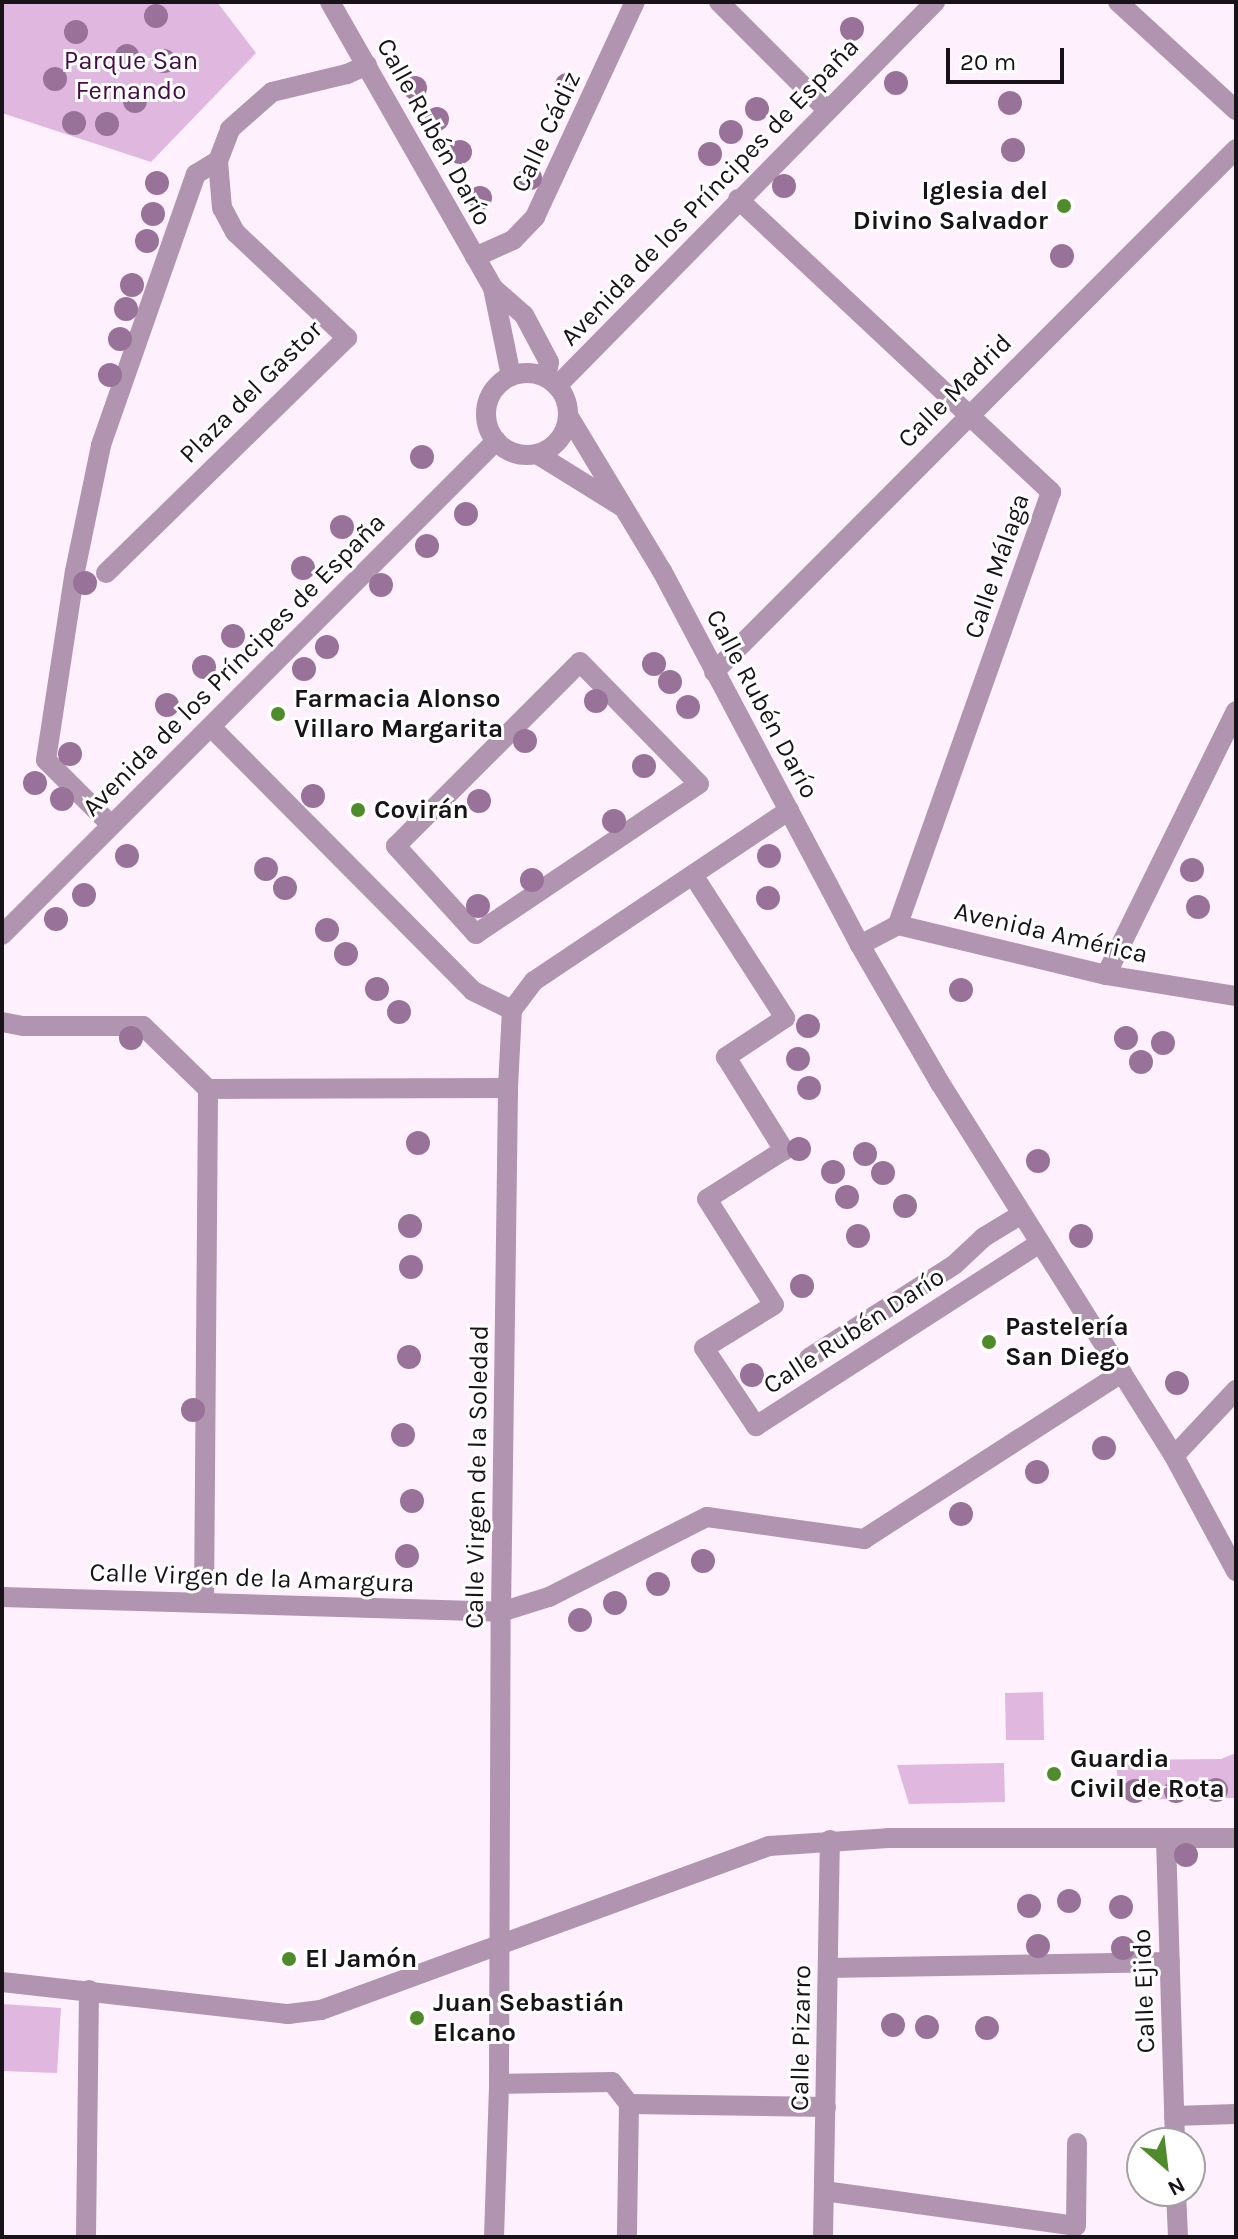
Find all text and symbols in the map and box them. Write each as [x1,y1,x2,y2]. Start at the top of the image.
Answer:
street label: Avenida de los Príncipes de España [554,32,866,352]
scale bar [950,32,1068,82]
street label: Calle Rubén Darío [370,33,498,231]
park label: Parque San Fernando [64,45,198,106]
text: 20 m [960,48,1016,76]
street label: Calle Cádiz [504,66,588,198]
place label: Iglesia del Divino Salvador [853,175,1048,236]
marker: Iglesia del Divino Salvador [1055,197,1073,215]
street label: Plaza del Gastor [173,314,329,470]
street label: Calle Madrid [891,327,1019,455]
street label: Calle Málaga [958,489,1036,643]
street label: Avenida de los Príncipes de España [76,507,392,823]
street label: Calle Rubén Darío [699,604,825,804]
place label: Farmacia Alonso Villaro Margarita [294,683,503,744]
marker: Farmacia Alonso Villaro Margarita [269,705,287,723]
place label: Covirán [374,794,469,826]
marker: Covirán [349,801,367,819]
street label: Avenida América [951,896,1151,970]
street label: Calle Rubén Darío [758,1261,950,1401]
place label: Pastelería San Diego [1005,1311,1130,1372]
street label: Calle Virgen de la Soledad [459,1325,495,1629]
marker: Pastelería San Diego [980,1333,998,1351]
street label: Calle Virgen de la Amargura [89,1557,415,1599]
place label: Guardia Civil de Rota [1070,1743,1225,1804]
marker: Guardia Civil de Rota [1045,1765,1063,1783]
street label: Calle Ejido [1126,1928,1162,2054]
place label: El Jamón [305,1943,417,1975]
marker: El Jamón [280,1950,298,1968]
street label: Calle Pizarro [784,1965,818,2111]
place label: Juan Sebastián Elcano [433,1987,624,2048]
marker: Juan Sebastián Elcano [408,2009,426,2027]
north arrow [1126,2127,1206,2207]
text: N [1163,2171,1189,2202]

